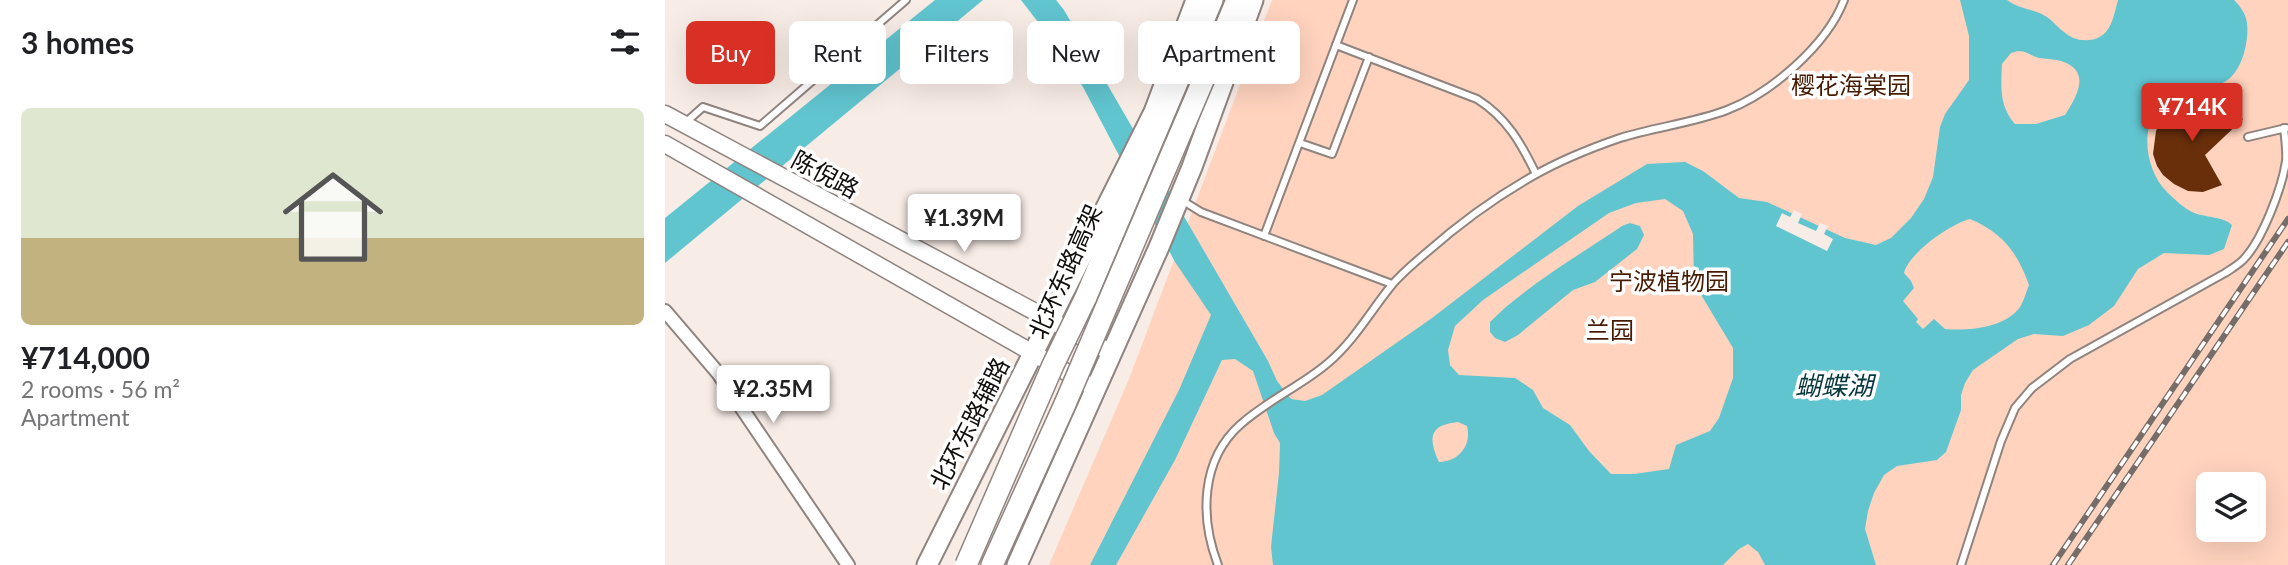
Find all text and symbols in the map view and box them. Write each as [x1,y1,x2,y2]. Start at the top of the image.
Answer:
chip: Buy [686,21,775,84]
chip: Rent [789,21,886,84]
chip: Filters [900,21,1013,84]
chip: New [1027,21,1124,84]
chip: Apartment [1138,21,1300,84]
icon: filters [606,23,644,61]
text: 3 homes [21,24,134,60]
park label: 樱花海棠园 [1791,70,1911,99]
pin: ¥714K [2143,83,2241,143]
text: ¥714K [2157,92,2227,120]
street label: 陈倪路 [787,144,864,203]
icon: home [270,154,396,280]
pin: ¥1.39M [907,194,1021,254]
street label: 北环东路高架 [1022,200,1107,343]
text: ¥1.39M [924,203,1004,231]
park label: 宁波植物园 [1609,266,1729,295]
park label: 兰园 [1586,315,1634,344]
text: ¥714,000 [21,339,150,375]
street label: 北环东路辅路 [923,353,1014,494]
pin: ¥2.35M [716,366,830,425]
water label: 蝴蝶湖 [1795,369,1877,401]
text: ¥2.35M [733,374,813,402]
text: 2 rooms · 56 m² [21,375,180,403]
text: Apartment [21,403,129,431]
map controls [2196,472,2266,542]
button: layers [2196,472,2266,542]

